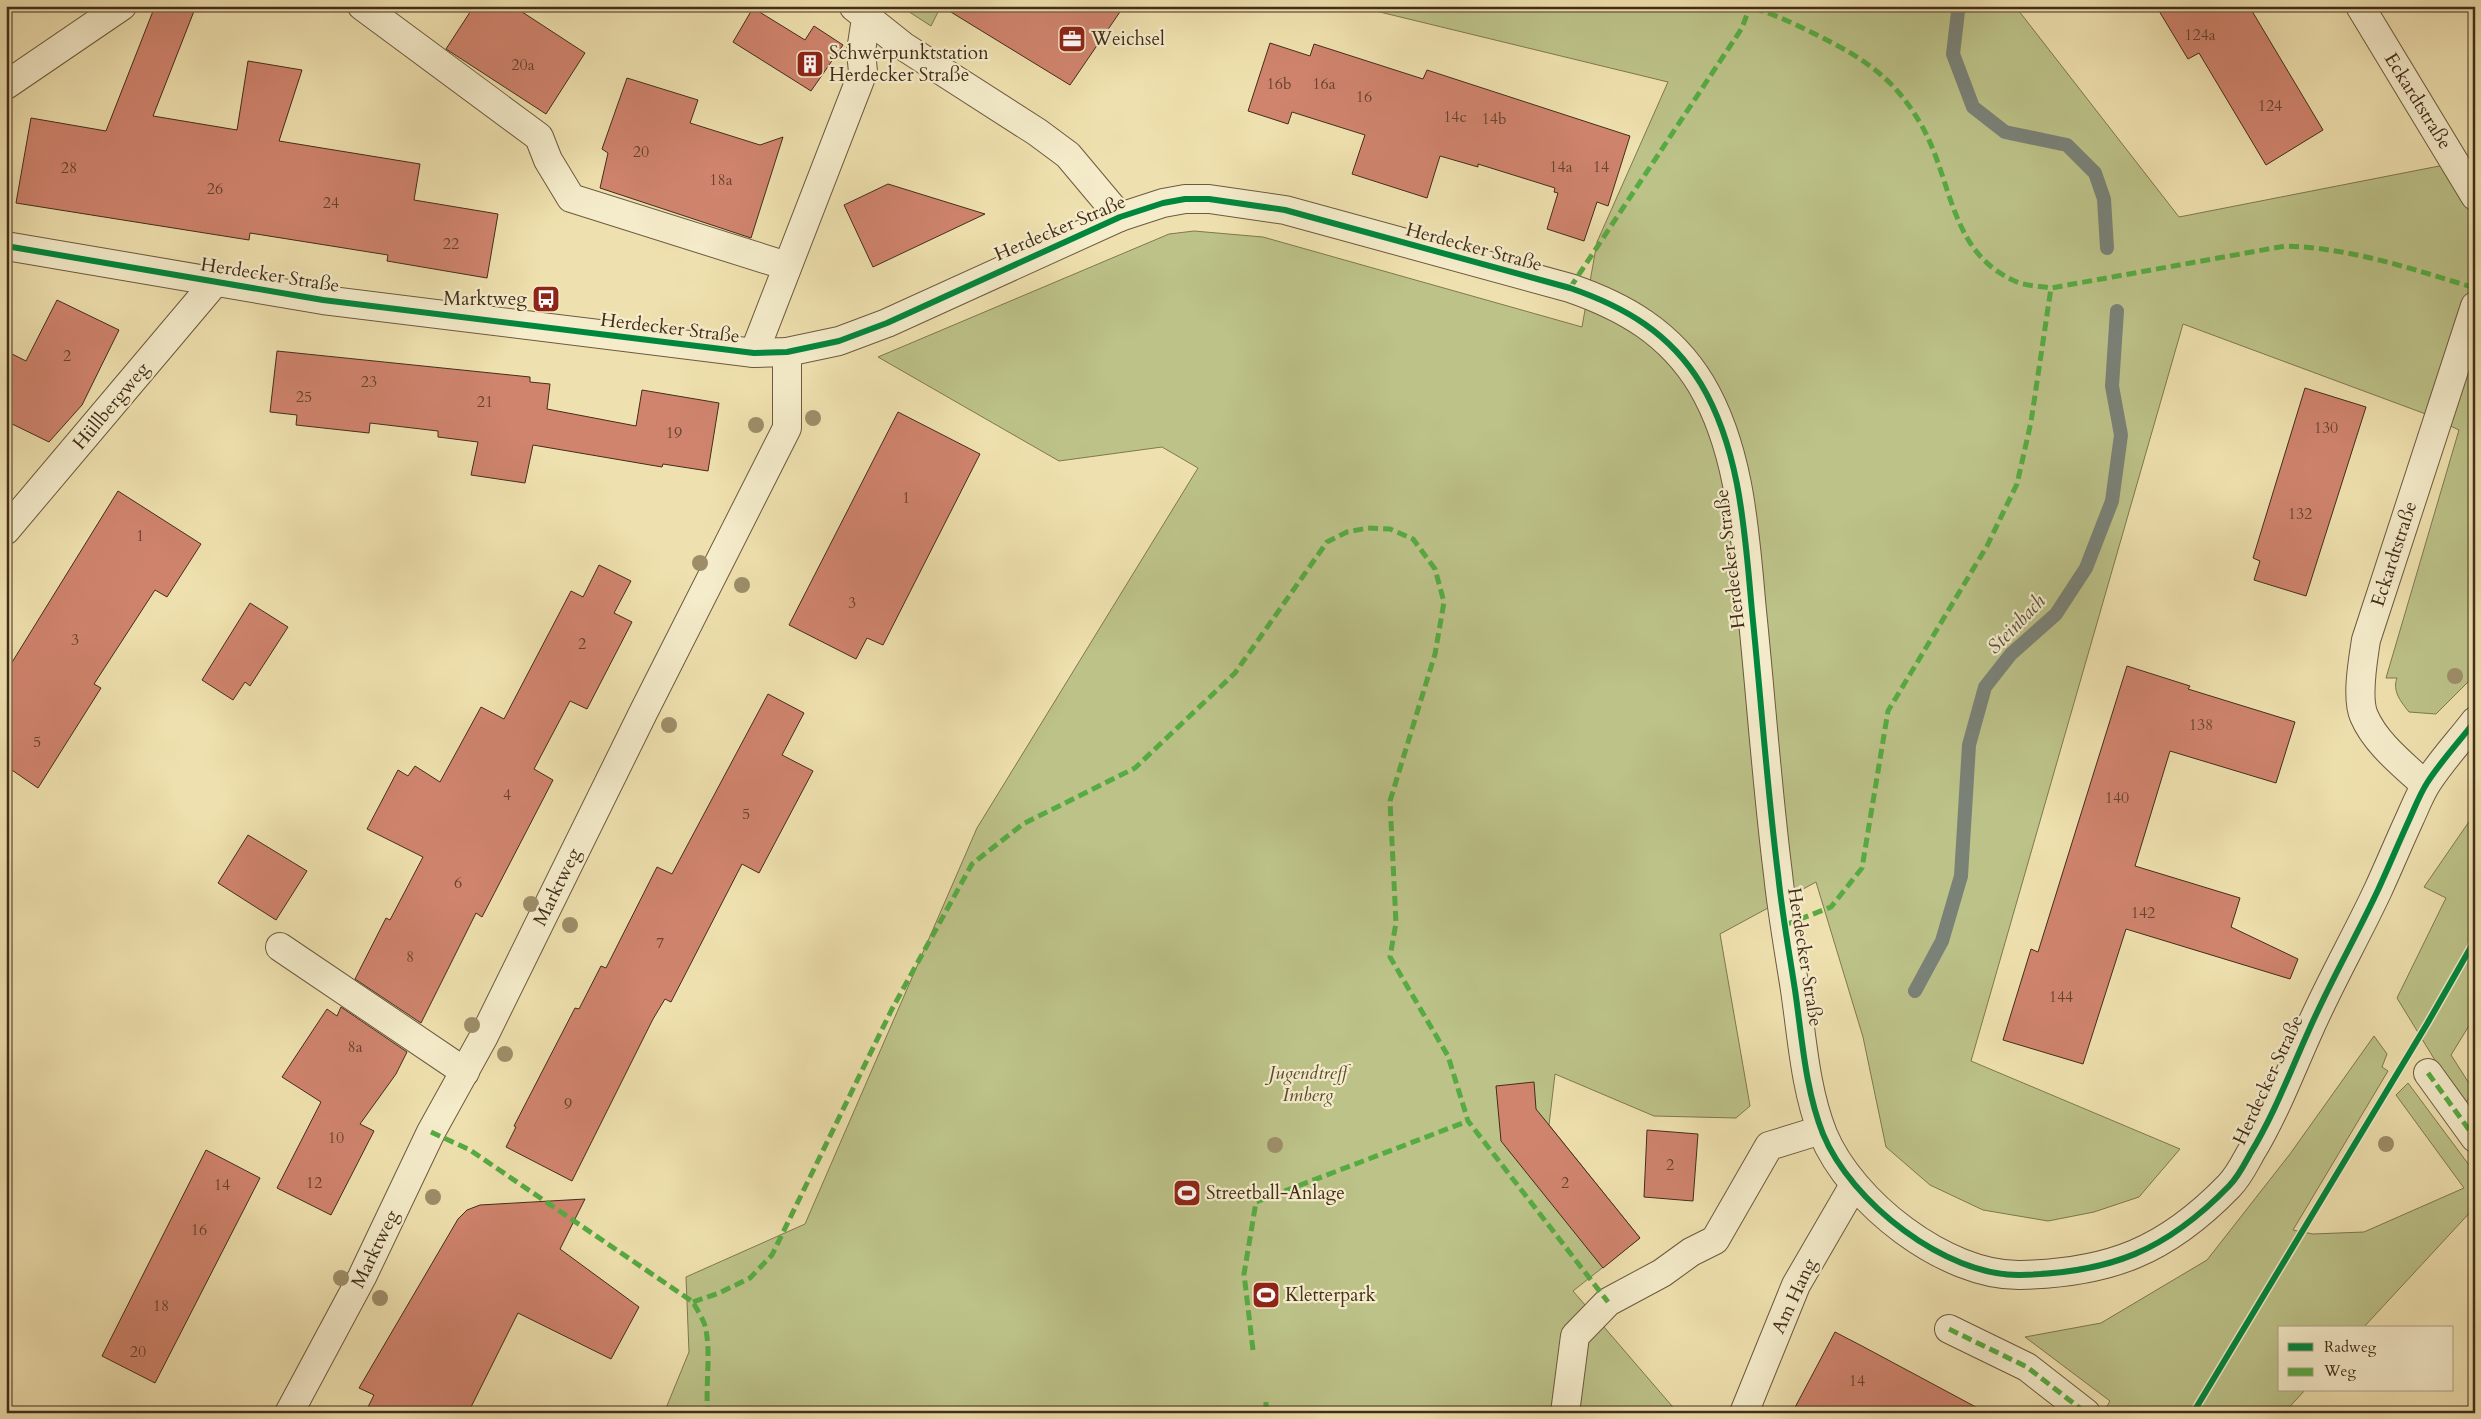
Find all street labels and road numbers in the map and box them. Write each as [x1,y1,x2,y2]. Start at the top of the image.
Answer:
street label: Eckardtstraße [2378,48,2458,154]
street label: Herdecker Straße [990,189,1130,267]
street label: Herdecker Straße [1403,216,1545,278]
street label: Herdecker Straße [199,251,341,299]
street label: Herdecker Straße [599,307,741,349]
street label: Hüllbergweg [67,356,156,455]
street label: Herdecker Straße [1709,488,1751,630]
street label: Eckardtstraße [2365,498,2423,610]
street label: Marktweg [527,843,587,930]
street label: Herdecker Straße [1781,886,1829,1028]
street label: Herdecker Straße [2227,1011,2309,1149]
street label: Marktweg [345,1205,405,1292]
street label: Am Hang [1765,1254,1823,1338]

